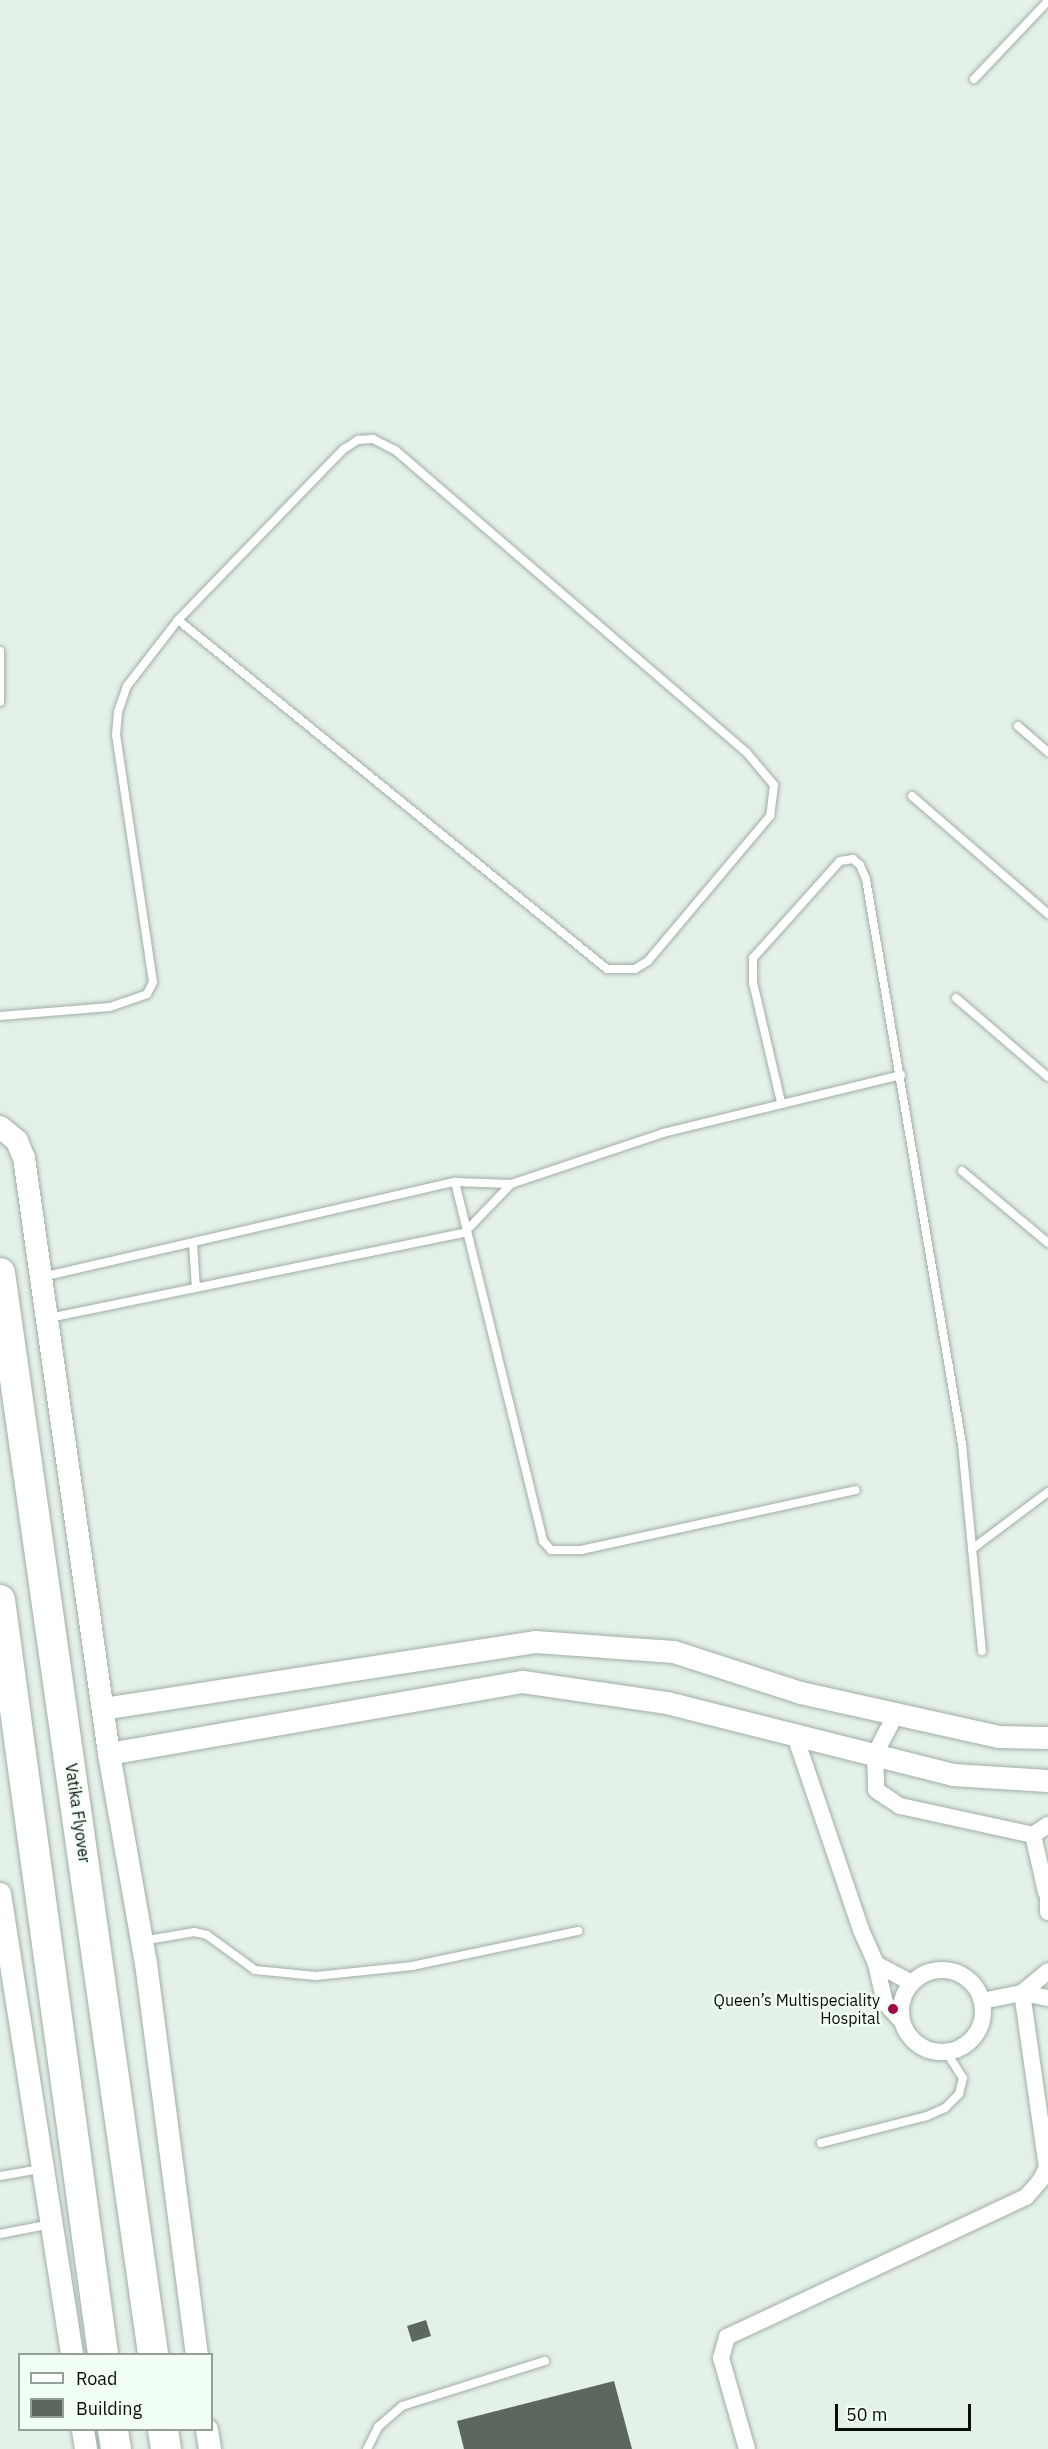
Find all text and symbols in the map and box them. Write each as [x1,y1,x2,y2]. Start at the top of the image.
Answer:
street label: Vatika Flyover [62,1762,94,1864]
place label: Queen’s Multispeciality Hospital [714,1990,880,2028]
marker: Queen’s Multispeciality Hospital [884,2000,902,2018]
legend [18,2353,213,2431]
text: Road [76,2367,117,2390]
scale bar [838,2392,974,2430]
text: Building [76,2397,142,2420]
text: 50 m [846,2403,888,2426]

